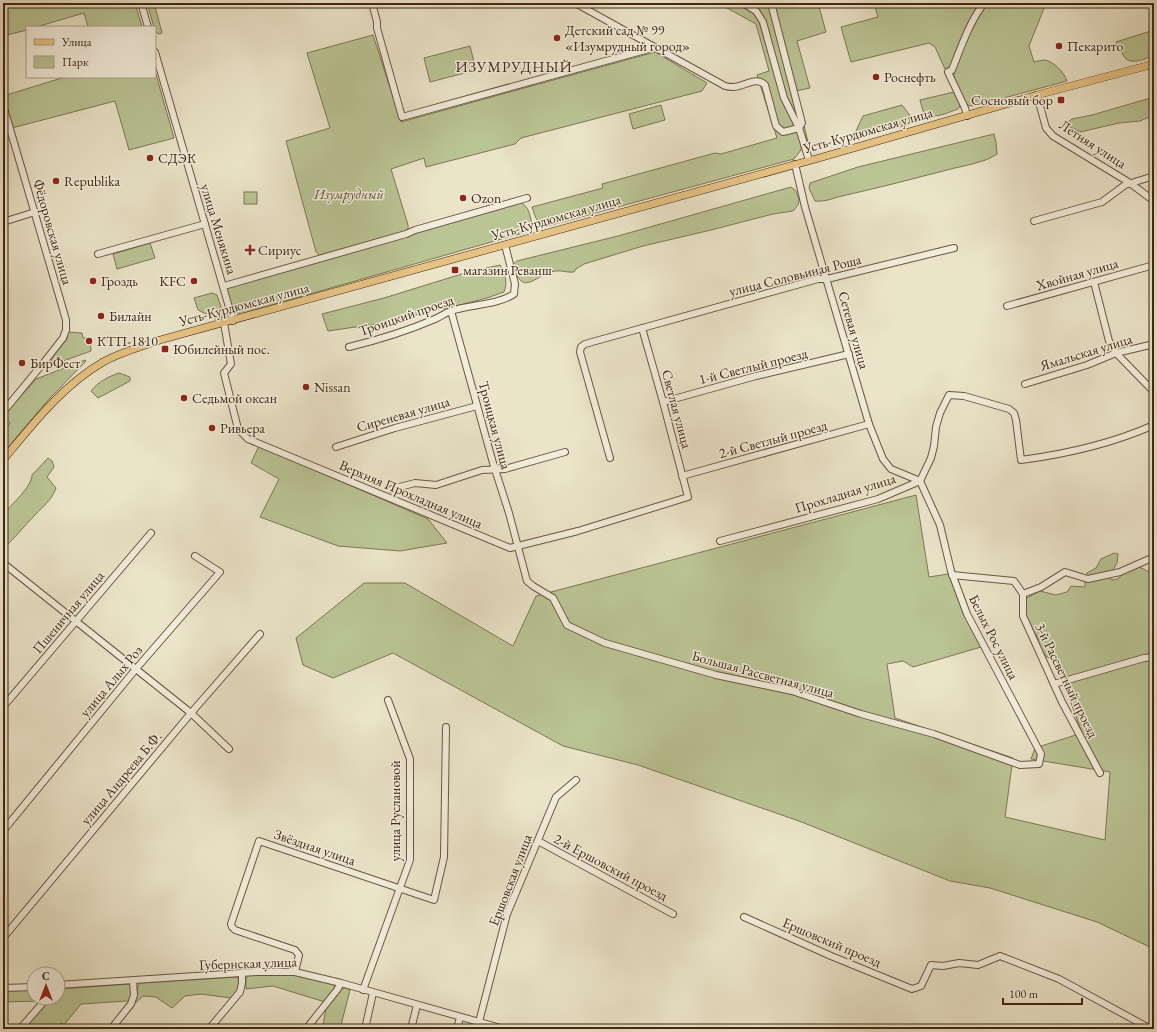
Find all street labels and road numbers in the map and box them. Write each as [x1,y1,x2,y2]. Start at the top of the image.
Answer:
street label: Усть-Курдюмская улица [800,103,935,157]
street label: Летняя улица [1056,116,1130,173]
street label: Фёдоровская улица [29,177,77,287]
street label: улица Менякина [197,182,241,277]
street label: Усть-Курдюмская улица [488,190,623,244]
street label: улица Соловьиная Роща [727,250,863,300]
street label: Хвойная улица [1033,254,1121,295]
street label: Усть-Курдюмская улица [176,278,311,330]
street label: Сетевая улица [834,289,874,371]
street label: Троицкий проезд [356,290,456,340]
street label: Ямальская улица [1037,329,1135,375]
street label: 1-й Светлый проезд [697,344,810,388]
street label: Светлая улица [658,368,696,451]
street label: Троицкая улица [475,379,516,471]
street label: Сиреневая улица [354,392,452,436]
street label: 2-й Светлый проезд [717,416,830,462]
street label: Верхняя Прохладная улица [337,456,486,532]
street label: Прохладная улица [792,469,898,517]
street label: Пшеничная улица [28,567,108,657]
street label: Белых Рос улица [965,592,1023,683]
street label: 3-й Рассветный проезд [1031,620,1103,741]
street label: улица Алых Роз [76,641,146,721]
street label: Большая Рассветная улица [690,646,837,702]
street label: улица Андреева Б.Ф. [77,728,165,828]
street label: улица Руслановой [386,760,404,862]
street label: Звёздная улица [272,825,358,869]
street label: 2-й Ершовский проезд [551,829,672,905]
street label: Ершовская улица [484,831,536,929]
street label: Ершовский проезд [780,913,885,971]
street label: Губернская улица [199,952,298,974]

